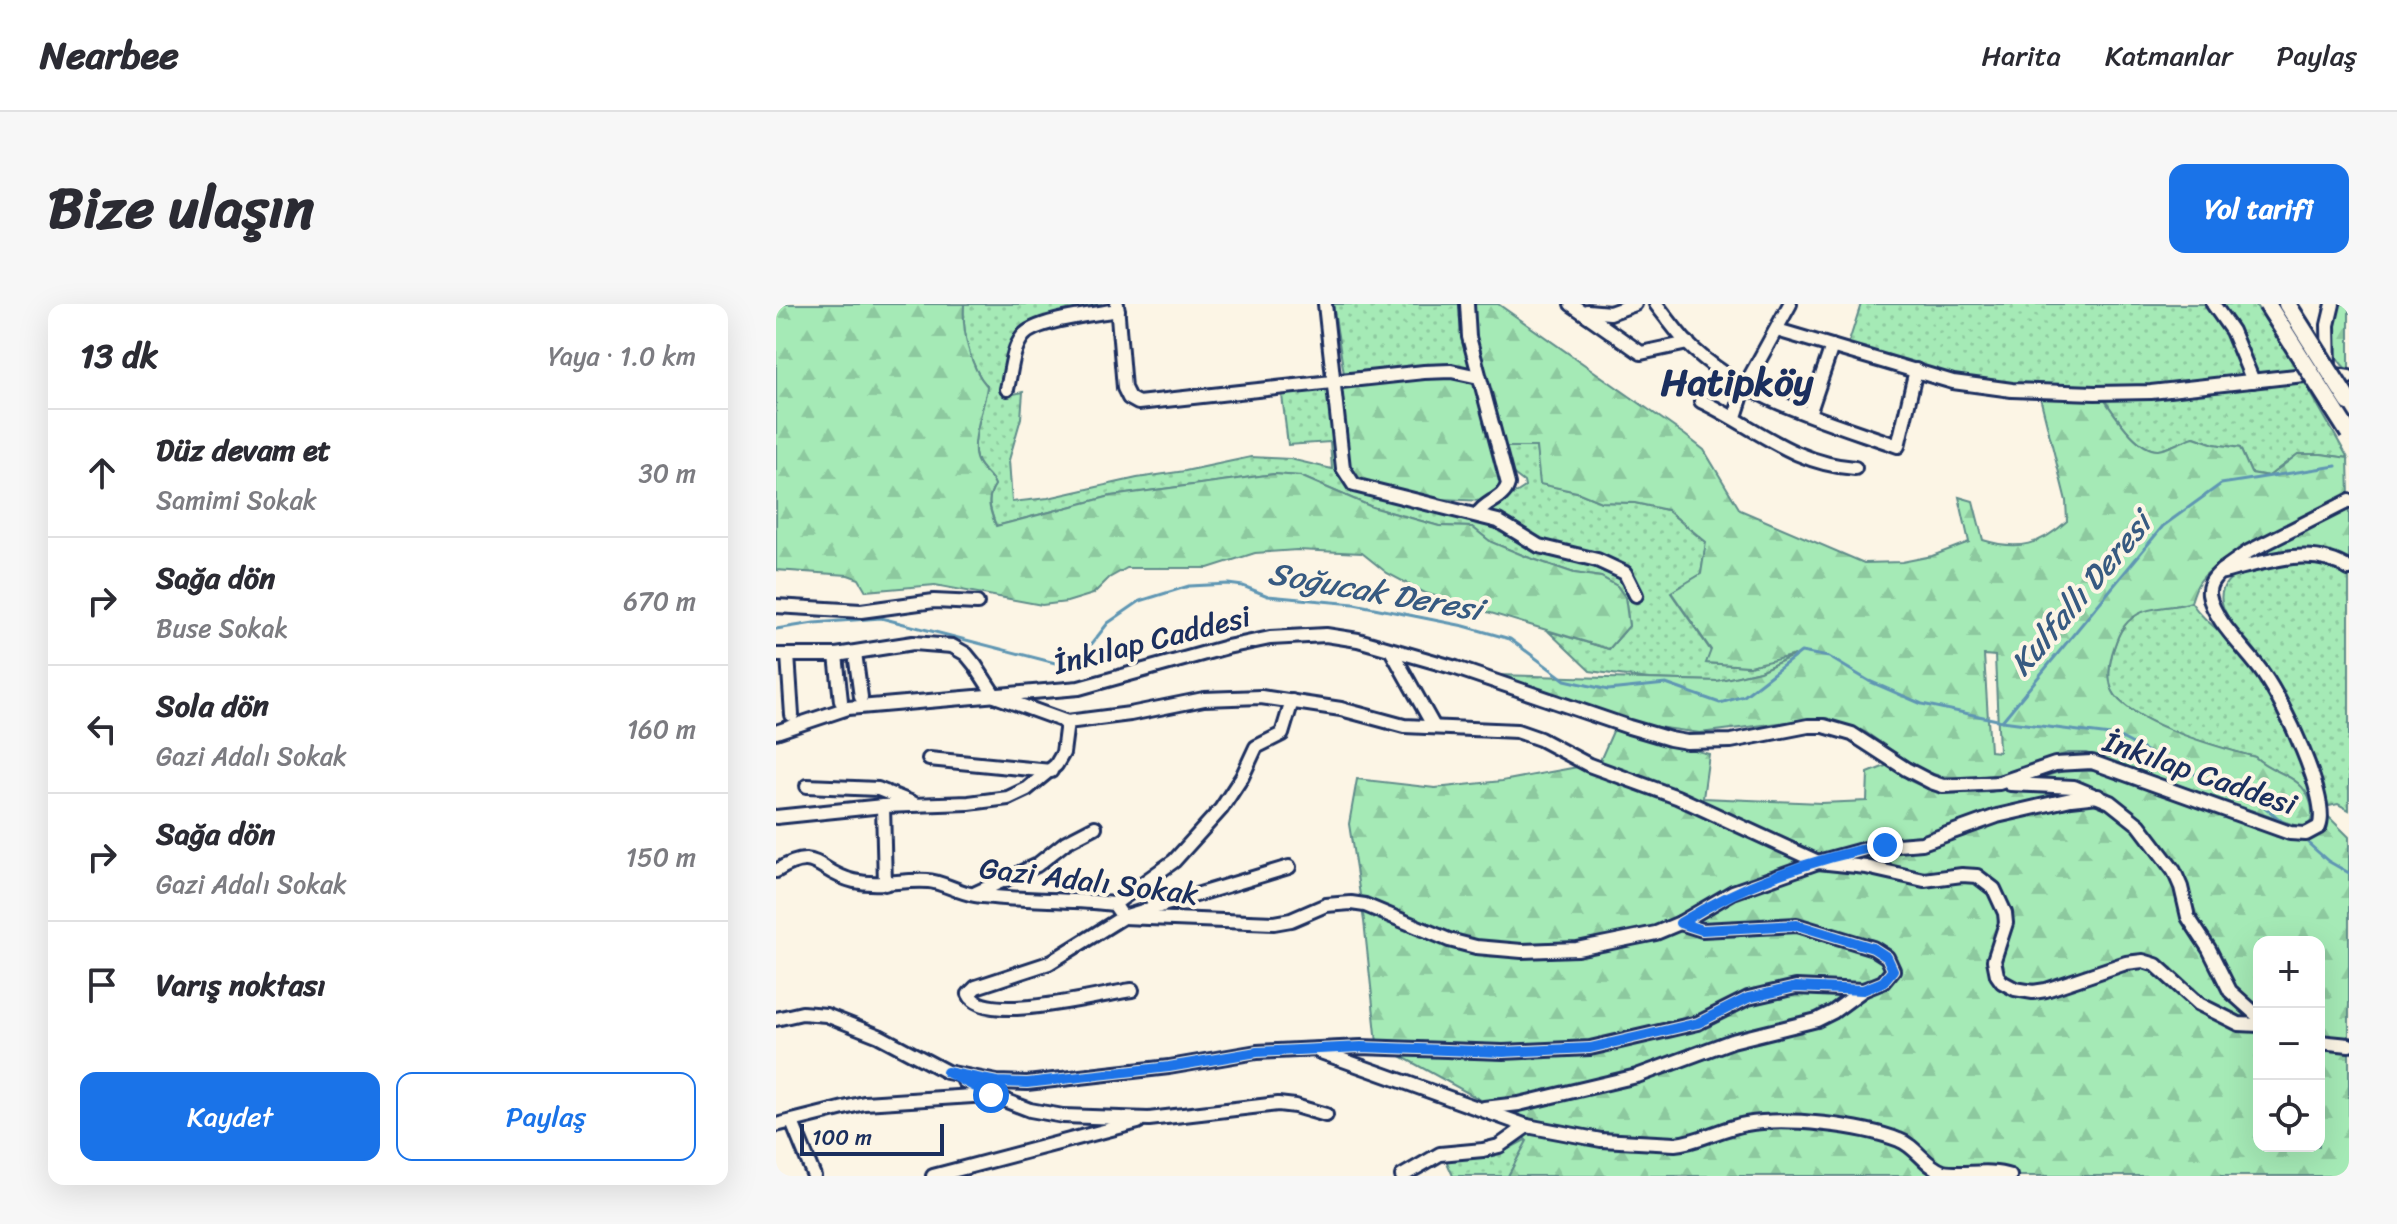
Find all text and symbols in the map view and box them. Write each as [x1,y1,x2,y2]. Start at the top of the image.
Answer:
text: Nearbee [40,22,179,89]
text: Harita [1981,31,2061,80]
text: Katmanlar [2105,31,2232,80]
text: Paylaş [2276,31,2357,80]
text: Bize ulaşın [48,159,314,258]
button: Yol tarifi [2169,164,2349,253]
text: 13 dk [80,326,158,386]
text: Yaya · 1.0 km [548,333,696,379]
district label: Hatipköy [1661,349,1814,416]
text: Düz devam et [156,423,331,477]
text: 30 m [639,450,696,496]
icon: ahead [80,451,124,495]
text: Samimi Sokak [156,477,317,523]
water label: Kulfallı Deresi [1994,495,2170,689]
water label: Soğucak Deresi [1264,545,1492,639]
text: Sağa dön [156,551,275,605]
text: 670 m [623,578,696,624]
icon: right [80,579,124,623]
street label: İnkılap Caddesi [1047,589,1258,691]
text: Buse Sokak [156,605,288,651]
text: Sola dön [156,679,269,733]
text: 160 m [627,706,696,752]
icon: left [80,707,124,751]
street label: İnkılap Caddesi [2095,714,2306,832]
text: Gazi Adalı Sokak [156,733,347,779]
text: Sağa dön [156,807,275,861]
route end [1867,827,1903,863]
text: 150 m [626,834,696,880]
icon: right [80,835,124,879]
street label: Gazi Adalı Sokak [976,841,1202,921]
text: Gazi Adalı Sokak [156,861,347,907]
map controls [2253,936,2325,1152]
button: + [2253,936,2325,1008]
text: Varış noktası [156,958,326,1012]
icon: arrive [80,963,124,1007]
button: − [2253,1008,2325,1080]
button: Kaydet [80,1072,380,1161]
button: Paylaş [396,1072,696,1161]
route start [973,1077,1009,1113]
button: locate [2253,1080,2325,1152]
text: 100 m [812,1118,872,1157]
scale bar [800,1120,944,1156]

